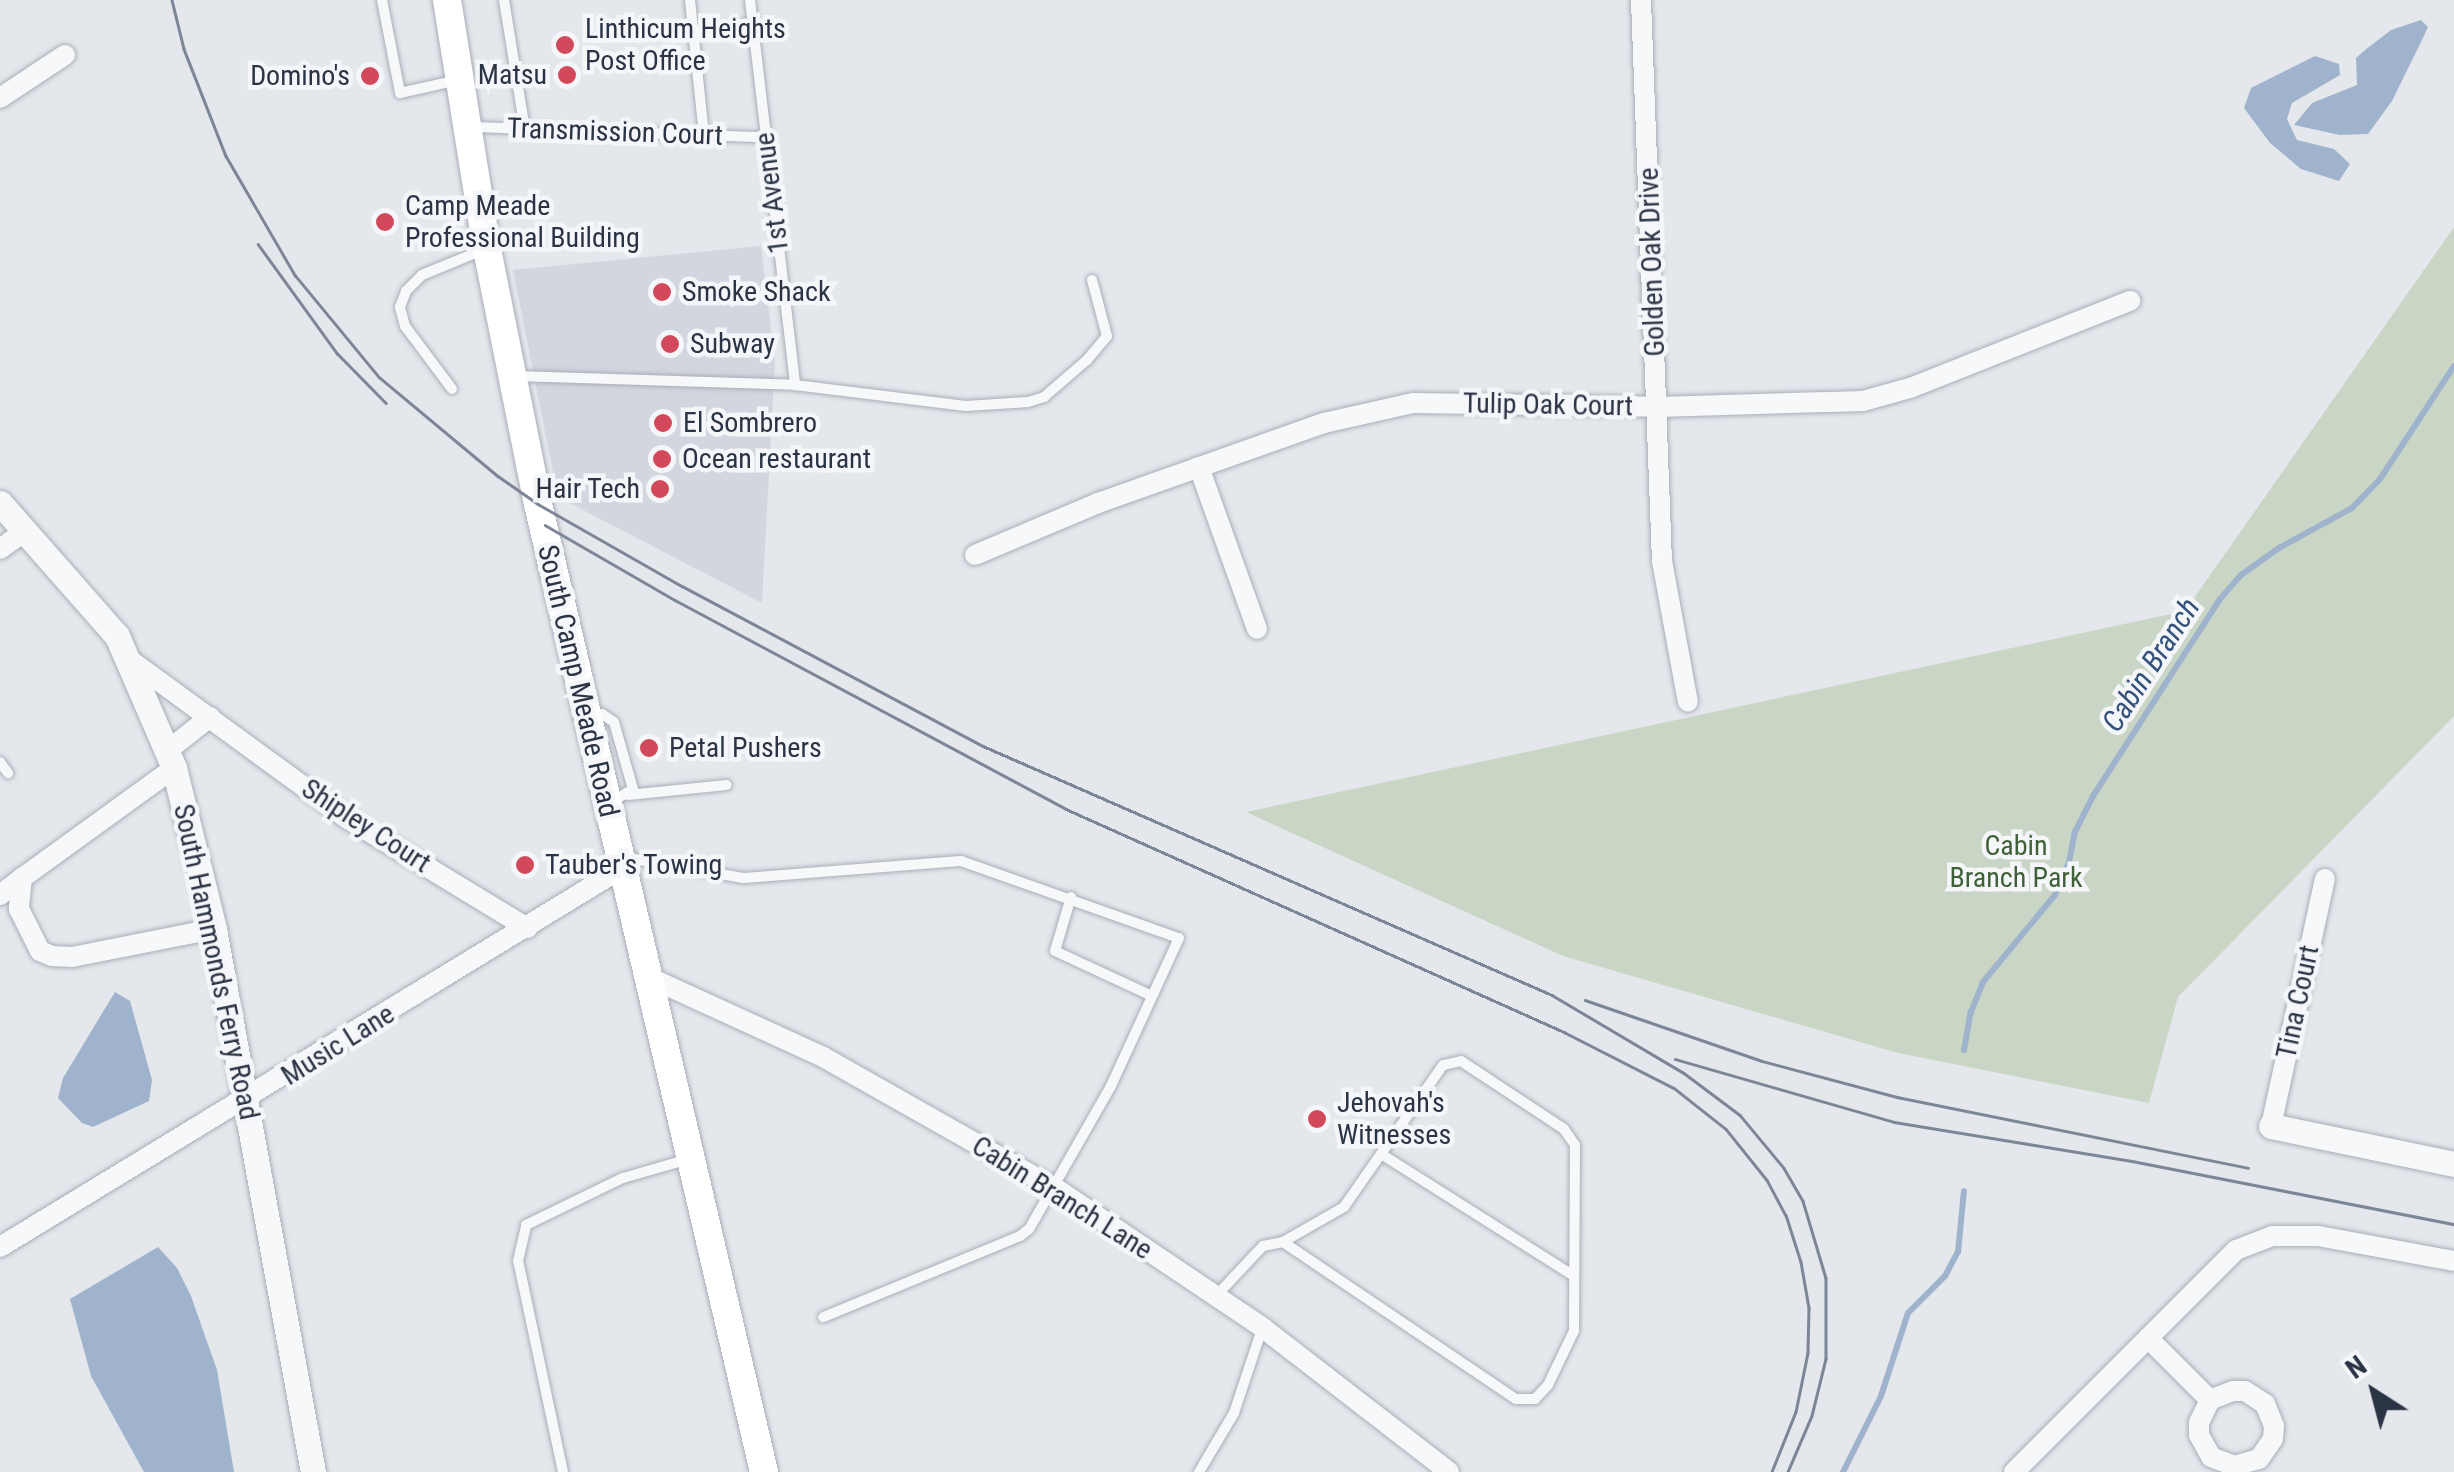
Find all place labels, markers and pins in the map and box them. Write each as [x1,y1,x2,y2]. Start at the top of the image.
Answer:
place label: Linthicum Heights Post Office [585,12,786,78]
marker: Linthicum Heights Post Office [554,34,576,56]
place label: Matsu [478,58,547,92]
place label: Domino's [250,59,350,93]
marker: Matsu [556,64,578,86]
marker: Domino's [359,65,381,87]
place label: Camp Meade Professional Building [405,189,640,255]
marker: Camp Meade Professional Building [374,211,396,233]
place label: Smoke Shack [682,275,831,309]
marker: Smoke Shack [651,281,673,303]
place label: Subway [690,327,775,361]
marker: Subway [659,333,681,355]
place label: El Sombrero [683,406,817,440]
marker: El Sombrero [652,412,674,434]
place label: Ocean restaurant [682,442,871,476]
marker: Ocean restaurant [651,448,673,470]
place label: Hair Tech [535,472,640,506]
marker: Hair Tech [649,478,671,500]
place label: Petal Pushers [669,731,822,765]
marker: Petal Pushers [638,737,660,759]
place label: Tauber's Towing [545,848,723,882]
marker: Tauber's Towing [514,854,536,876]
place label: Jehovah's Witnesses [1337,1086,1451,1152]
marker: Jehovah's Witnesses [1306,1108,1328,1130]

